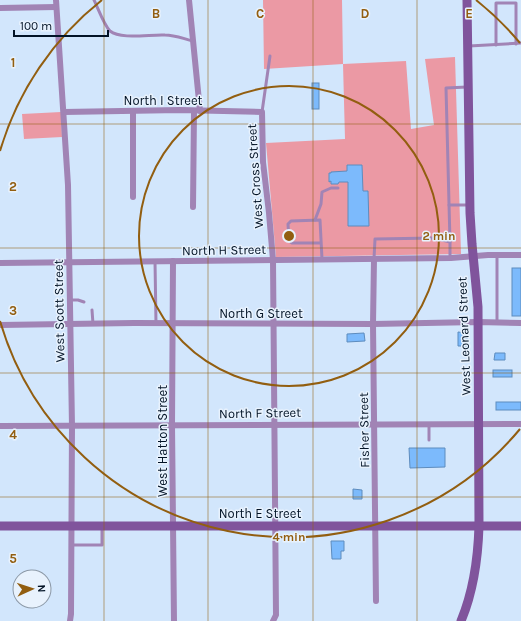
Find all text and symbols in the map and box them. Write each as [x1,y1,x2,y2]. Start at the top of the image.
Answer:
text: B [152,6,160,21]
text: C [256,6,264,21]
text: D [361,6,370,21]
text: E [465,6,473,21]
scale bar [14,12,108,38]
text: 100 m [20,19,52,33]
text: 1 [11,55,15,70]
street label: North I Street [124,93,203,108]
street label: West Cross Street [244,123,266,229]
text: 2 [9,179,17,194]
centre of rings [282,229,296,243]
text: 2 min [422,229,456,243]
street label: North H Street [182,242,266,258]
street label: West Scott Street [51,259,67,363]
street label: West Leonard Street [454,276,474,396]
text: 3 [9,303,17,318]
street label: North G Street [219,306,303,321]
street label: West Hatton Street [155,385,170,497]
street label: Fisher Street [356,392,372,468]
street label: North F Street [219,405,301,421]
text: 4 [9,427,17,442]
street label: North E Street [219,506,301,521]
text: 4 min [273,530,305,544]
text: 5 [9,551,17,566]
north arrow [12,569,52,609]
text: N [35,584,48,593]

